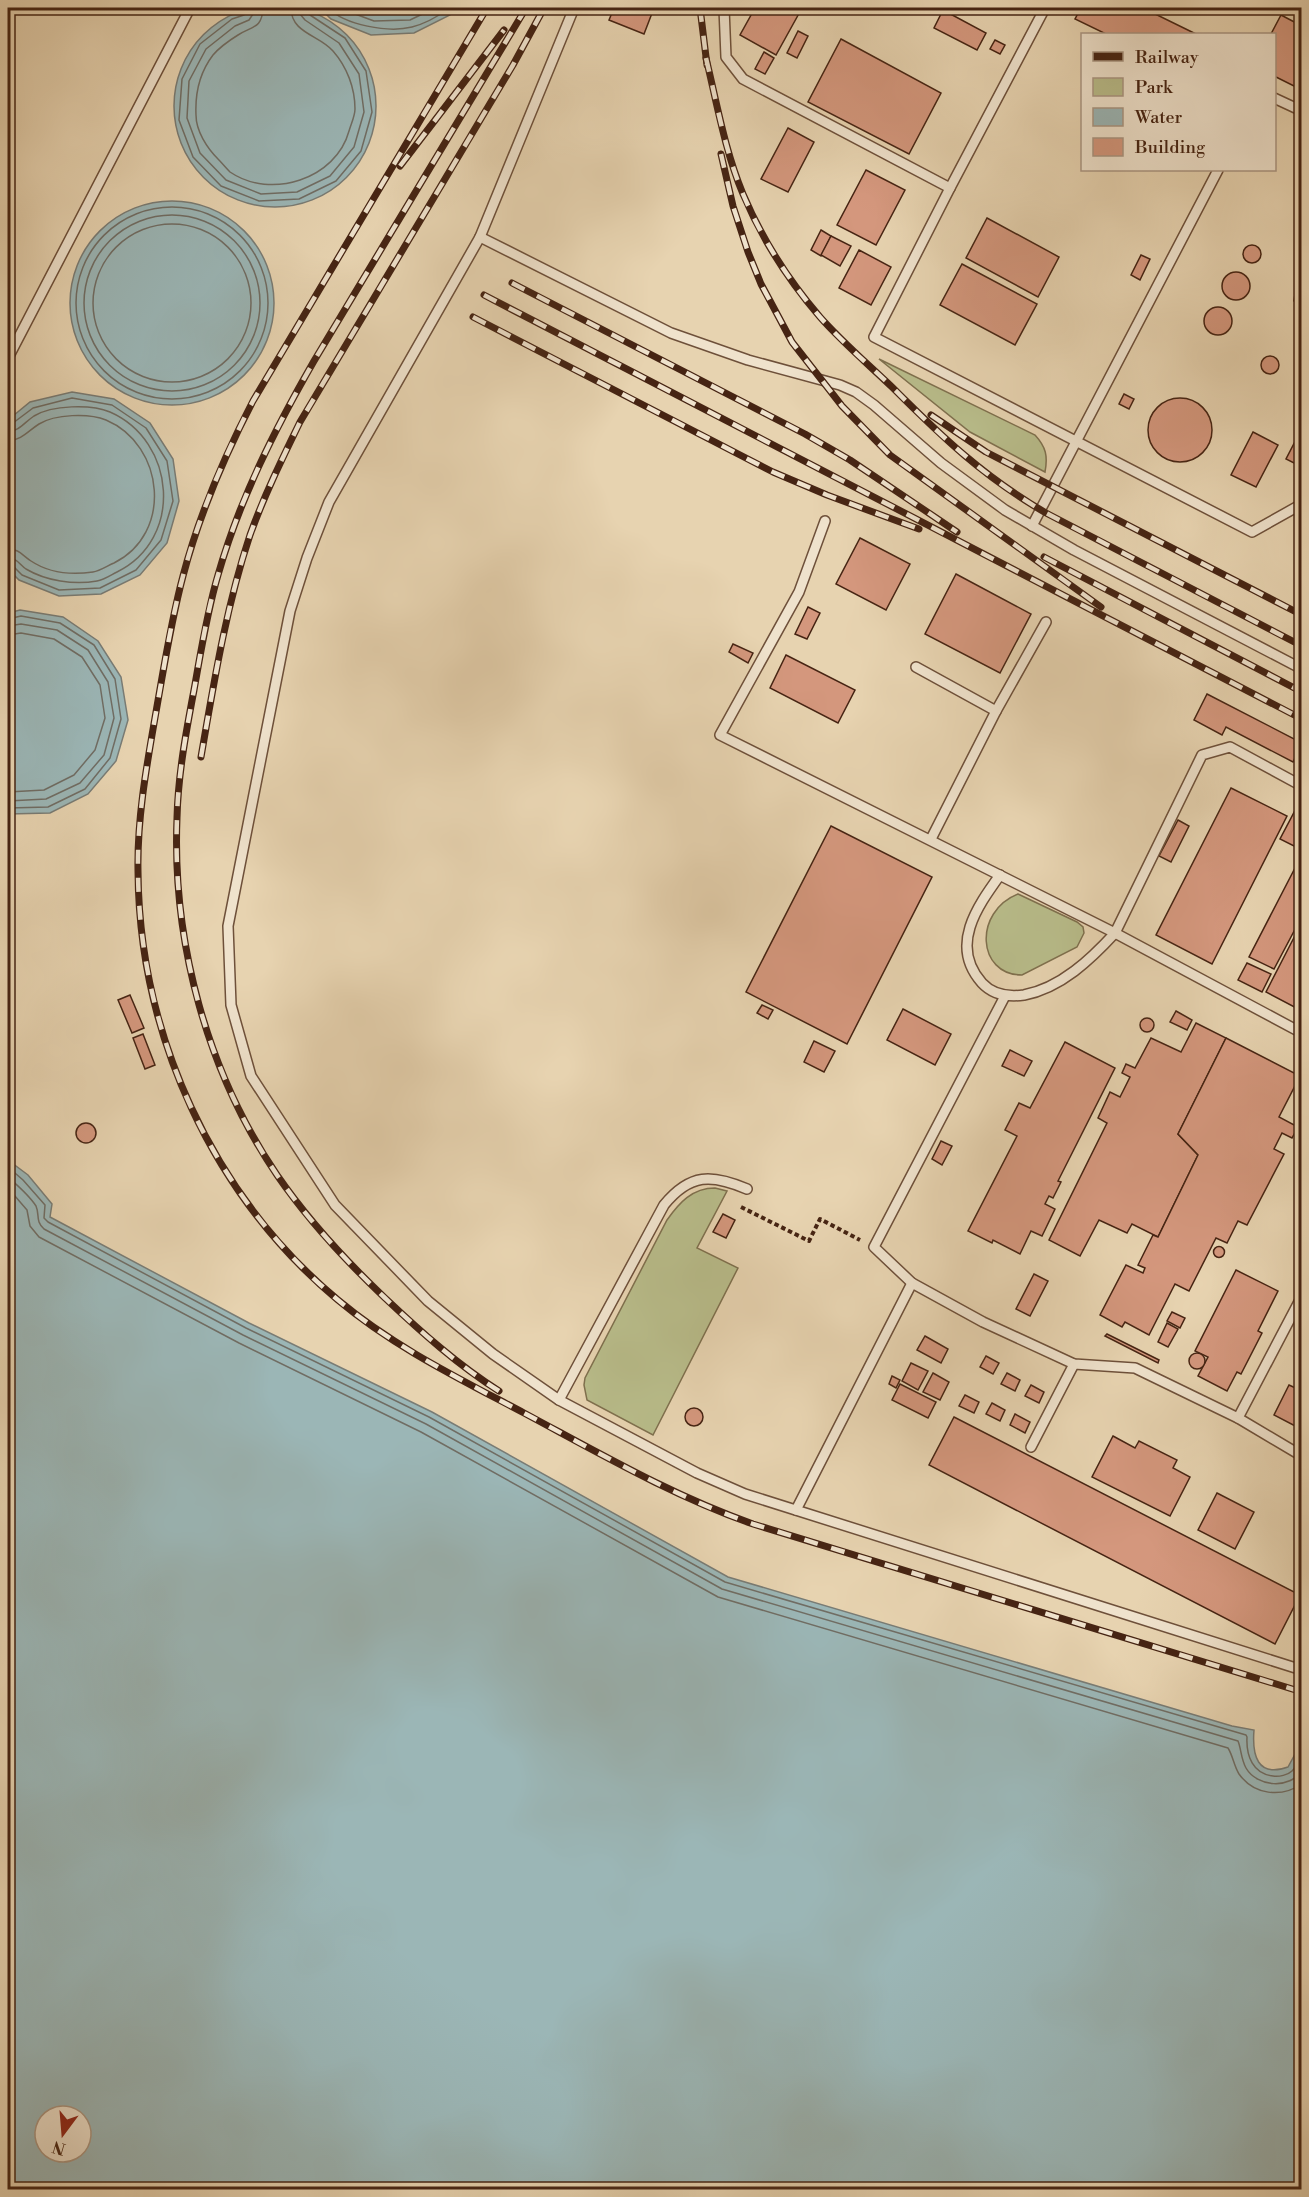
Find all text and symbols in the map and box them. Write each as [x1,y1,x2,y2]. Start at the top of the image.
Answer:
legend [1081,33,1276,171]
text: Railway [1135,46,1199,69]
text: Park [1135,76,1174,99]
text: Water [1134,106,1183,129]
text: Building [1134,136,1206,159]
north arrow [33,2104,93,2164]
text: N [50,2136,68,2159]

